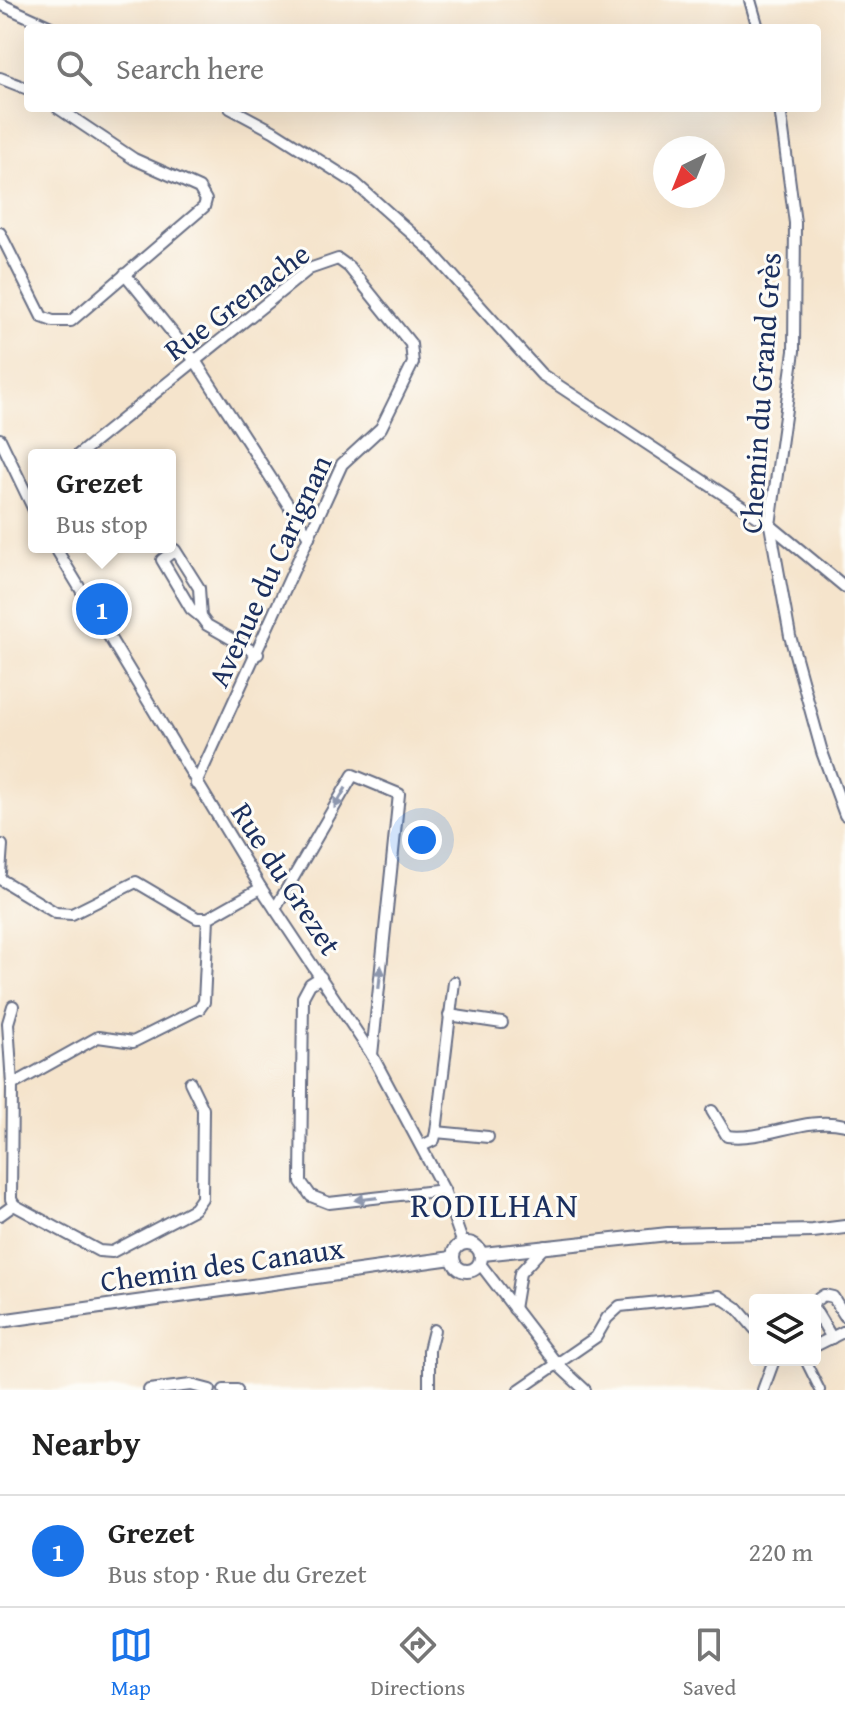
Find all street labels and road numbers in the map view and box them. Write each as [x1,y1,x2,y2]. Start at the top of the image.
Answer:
street label: Rue Grenache [154,232,319,371]
street label: Chemin du Grand Grès [728,251,792,535]
street label: Avenue du Carignan [196,447,342,694]
street label: Rue du Grezet [221,793,353,964]
street label: Chemin des Canaux [97,1225,347,1303]

